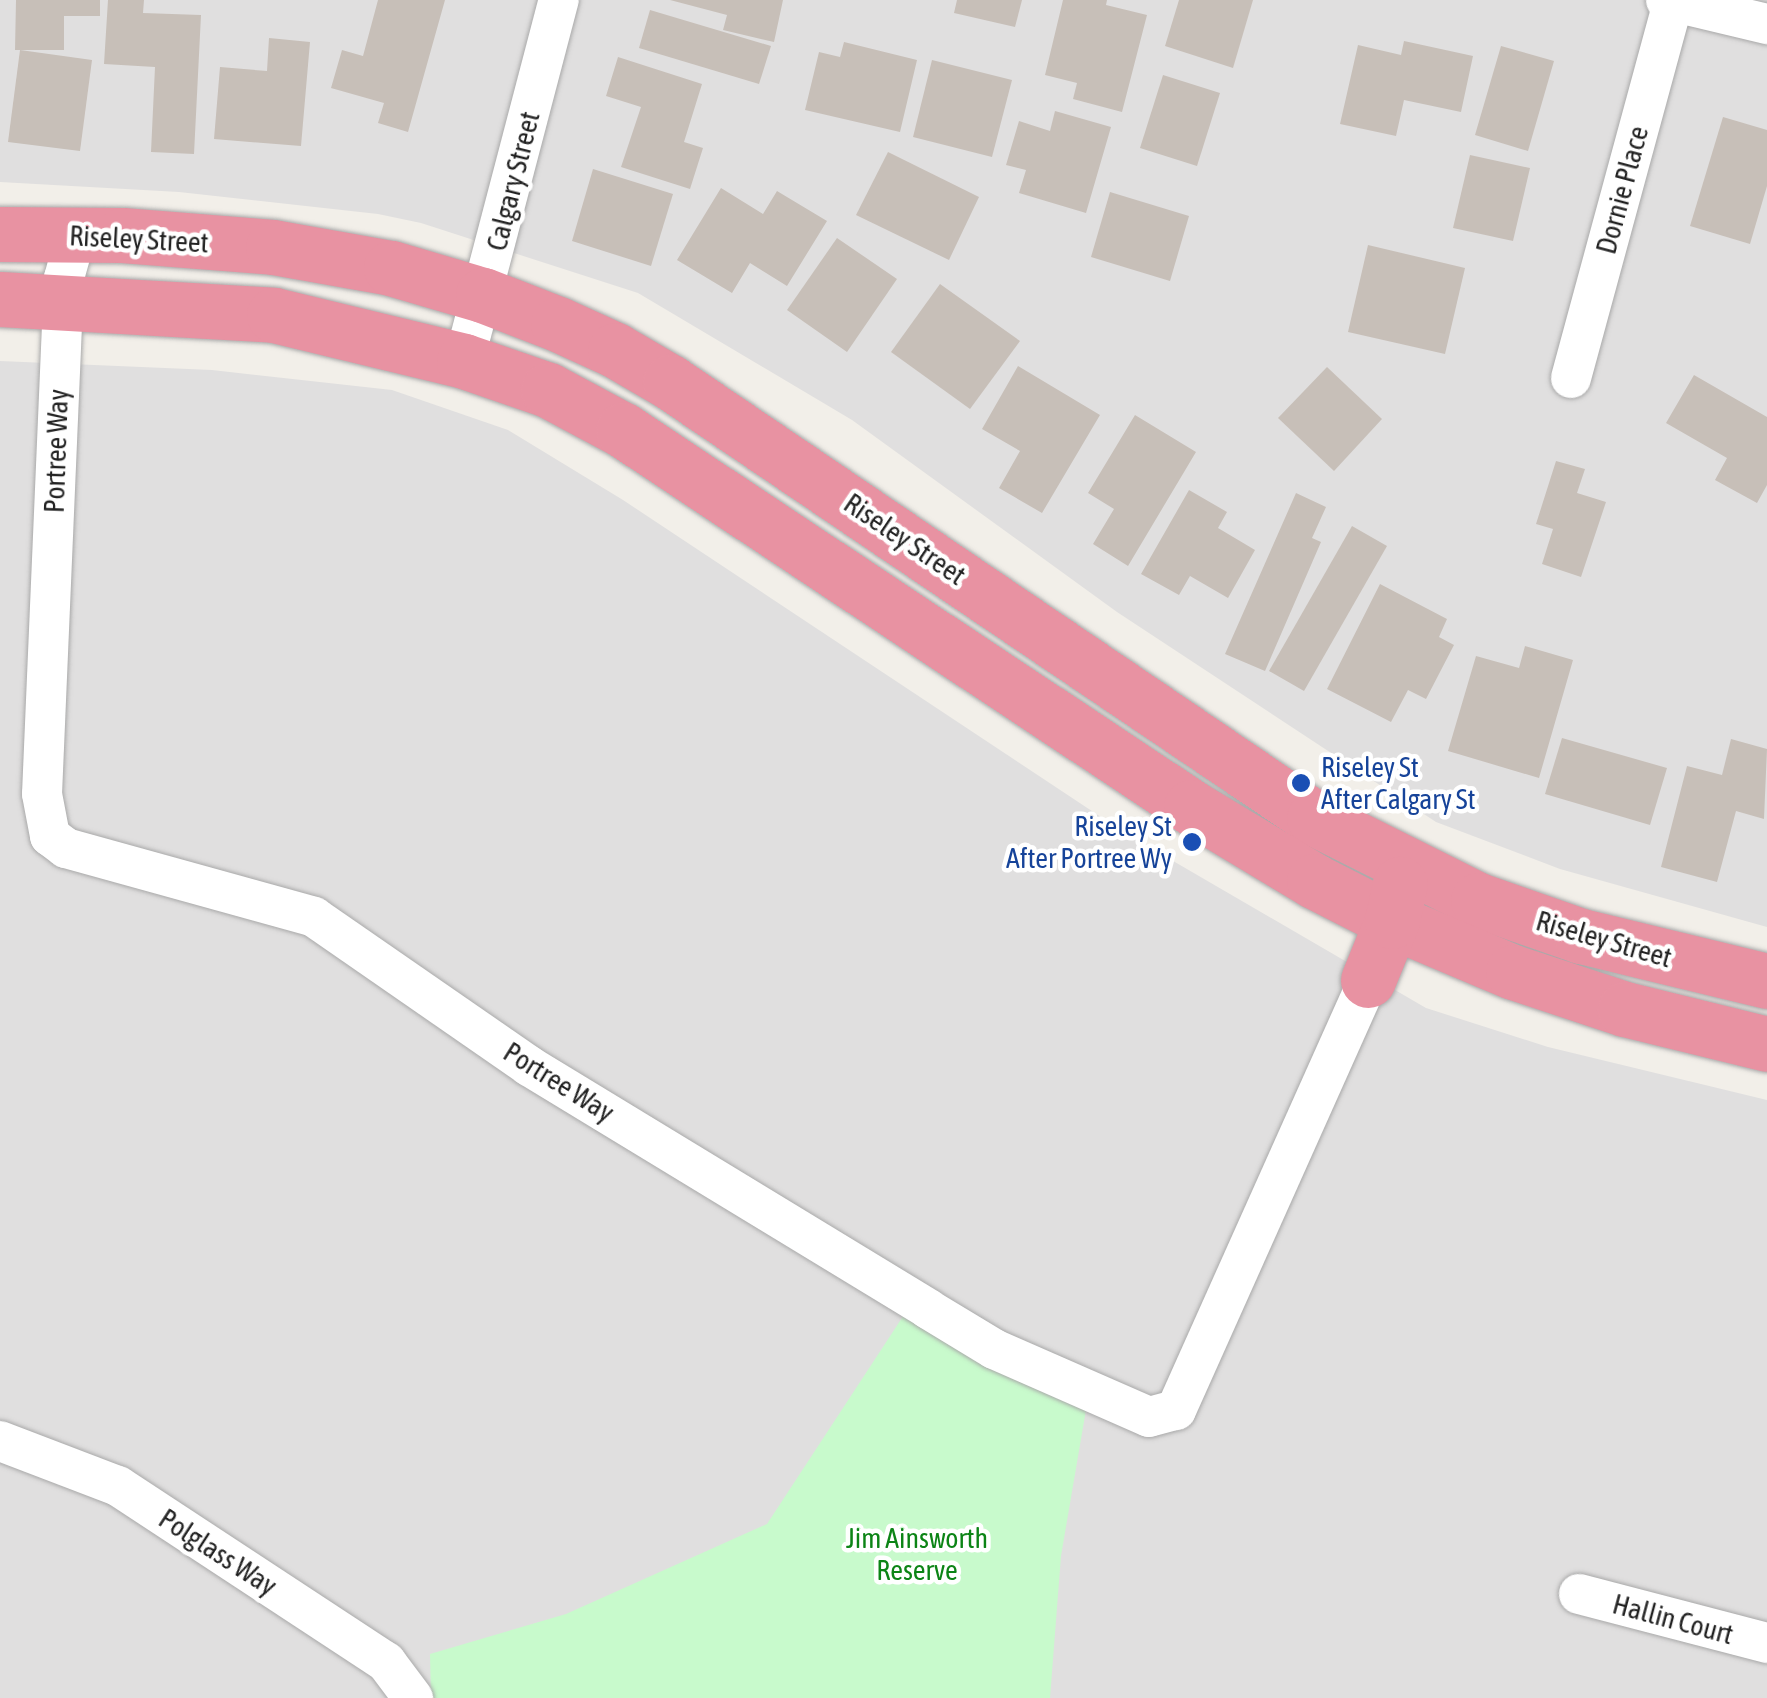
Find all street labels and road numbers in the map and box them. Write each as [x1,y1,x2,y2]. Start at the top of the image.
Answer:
street label: Calgary Street [480,108,546,254]
street label: Dornie Place [1589,122,1655,258]
street label: Riseley Street [69,219,209,259]
street label: Portree Way [37,388,75,514]
street label: Riseley Street [838,486,972,592]
street label: Riseley Street [1532,904,1676,974]
street label: Portree Way [498,1035,620,1129]
street label: Polglass Way [153,1502,283,1602]
street label: Hallin Court [1609,1587,1737,1651]

